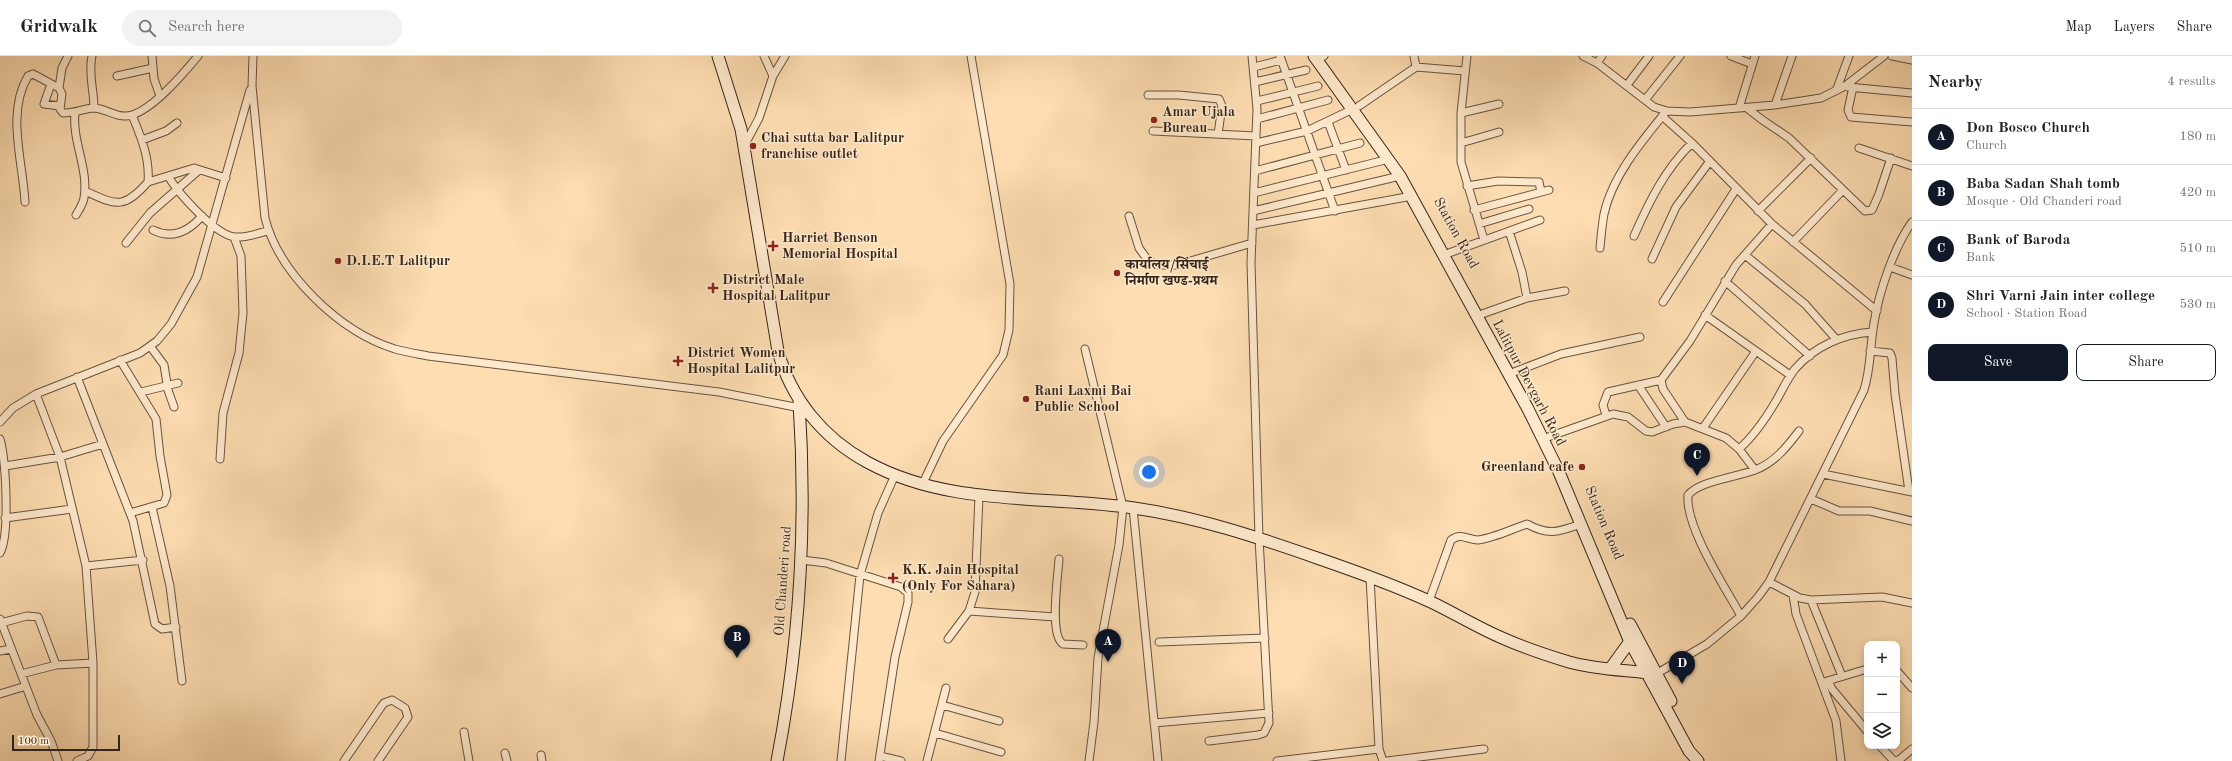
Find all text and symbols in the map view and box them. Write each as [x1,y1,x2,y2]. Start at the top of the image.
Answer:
search box [122,10,402,46]
icon: search [136,17,158,39]
text: Gridwalk [20,18,98,37]
text: Search here [168,20,245,35]
text: Map [2066,20,2092,34]
text: Layers [2114,20,2155,34]
text: Share [2177,20,2212,34]
text: Nearby [1928,74,1983,91]
text: 4 results [2167,75,2216,88]
place label: Amar Ujala Bureau [1162,105,1235,135]
marker: Amar Ujala Bureau [1149,115,1159,125]
text: Don Bosco Church [1966,121,2090,136]
text: A [1936,130,1946,143]
text: 180 m [2179,130,2216,143]
place label: Chai sutta bar Lalitpur franchise outlet [761,131,904,161]
text: Church [1966,139,2007,152]
marker: Chai sutta bar Lalitpur franchise outlet [748,141,758,151]
text: Baba Sadan Shah tomb [1966,177,2120,192]
text: B [1936,186,1946,199]
text: 420 m [2179,186,2216,199]
street label: Station Road [1431,195,1481,271]
text: Mosque · Old Chanderi road [1966,195,2122,208]
place label: Harriet Benson Memorial Hospital [782,231,898,261]
text: Bank of Baroda [1966,233,2070,248]
marker: Harriet Benson Memorial Hospital [767,240,779,252]
text: C [1937,242,1945,255]
text: 510 m [2179,242,2216,255]
text: Bank [1966,251,1995,264]
place label: D.I.E.T Lalitpur [346,254,450,268]
marker: D.I.E.T Lalitpur [333,256,343,266]
place label: कार्यालय/सिंचाई निर्माण खण्ड-प्रथम [1124,256,1219,288]
marker: कार्यालय/सिंचाई निर्माण खण्ड-प्रथम [1112,268,1122,278]
place label: District Male Hospital Lalitpur [722,273,830,303]
marker: District Male Hospital Lalitpur [707,282,719,294]
text: Shri Varni Jain inter college [1966,289,2155,304]
text: D [1936,298,1946,311]
text: 530 m [2179,298,2216,311]
text: School · Station Road [1966,307,2087,320]
street label: Lalitpur Devgarh Road [1490,318,1568,448]
button: Save [1928,344,2068,381]
button: Share [2076,344,2216,381]
place label: District Women Hospital Lalitpur [687,346,795,376]
marker: District Women Hospital Lalitpur [672,355,684,367]
place label: Rani Laxmi Bai Public School [1034,384,1131,414]
marker: Rani Laxmi Bai Public School [1021,394,1031,404]
pin: C [1684,443,1710,476]
place label: Greenland cafe [1481,460,1574,474]
your location [1139,462,1159,482]
marker: Greenland cafe [1577,462,1587,472]
street label: Station Road [1582,484,1626,562]
street label: Old Chanderi road [772,525,794,637]
place label: K.K. Jain Hospital (Only For Sahara) [902,563,1019,593]
marker: K.K. Jain Hospital (Only For Sahara) [887,572,899,584]
pin: B [724,625,750,658]
pin: A [1095,629,1121,662]
map controls [1864,641,1900,749]
button: + [1864,641,1900,677]
pin: D [1669,651,1695,684]
button: − [1864,677,1900,713]
button: layers [1864,713,1900,749]
scale bar [12,733,120,752]
text: 100 m [18,736,49,747]

